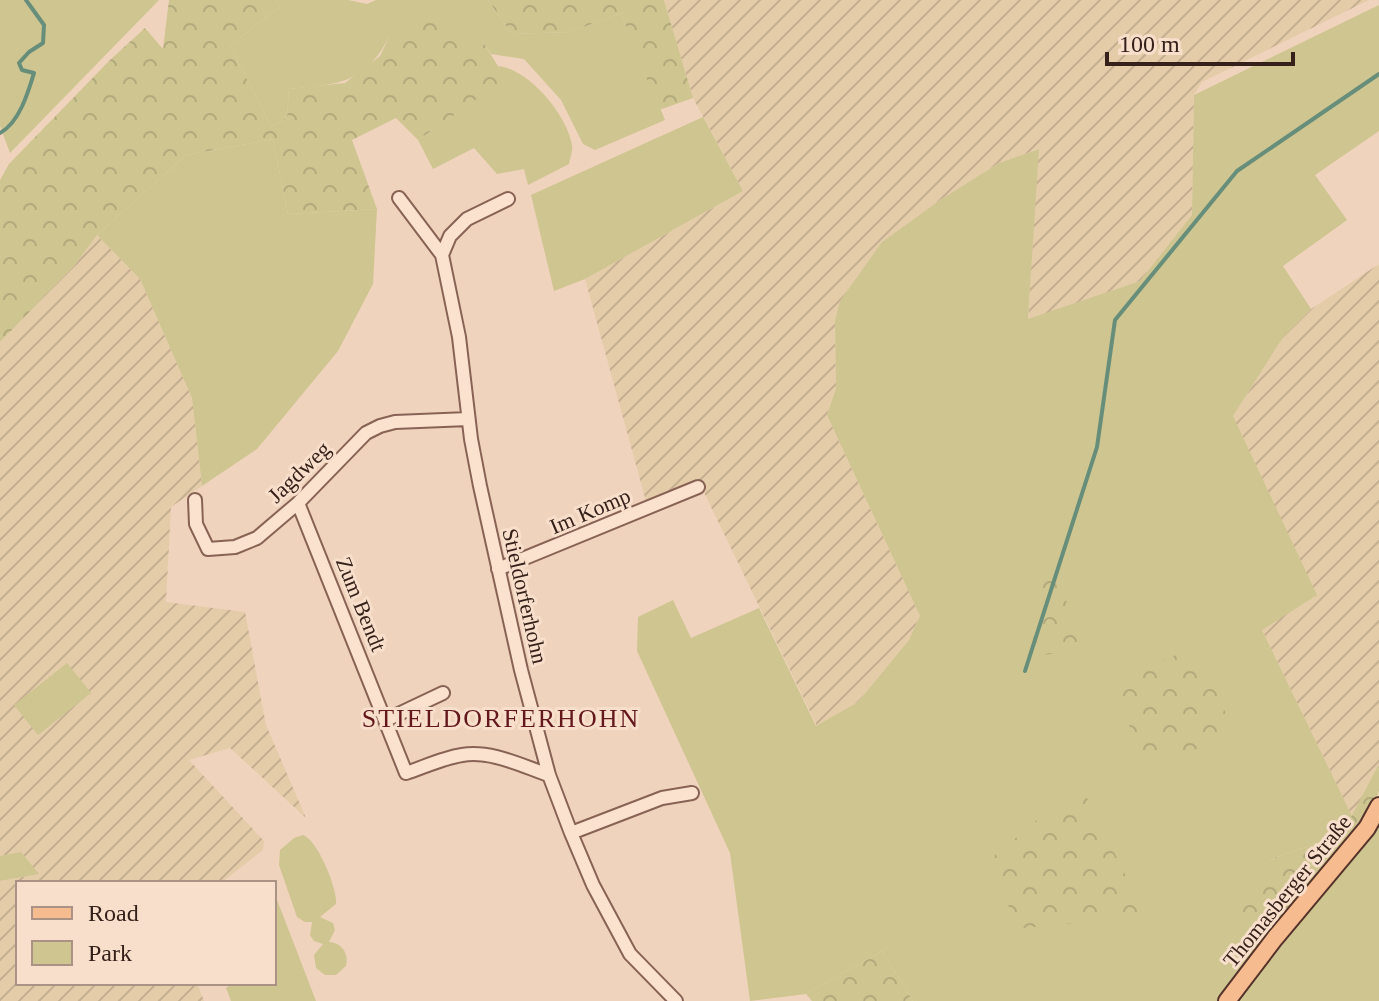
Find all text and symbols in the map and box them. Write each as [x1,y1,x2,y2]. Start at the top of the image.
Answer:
scale bar [1107,16,1293,66]
text: 100 m [1119,31,1180,57]
street label: Jagdweg [263,436,335,508]
street label: Im Komp [546,483,634,539]
street label: Stieldorferhohn [497,526,553,666]
street label: Zum Bendt [331,553,391,655]
district label: STIELDORFERHOHN [362,704,640,733]
street label: Thomasberger Straße [1218,810,1356,972]
legend [16,881,276,985]
text: Road [88,900,139,926]
text: Park [88,940,132,966]

